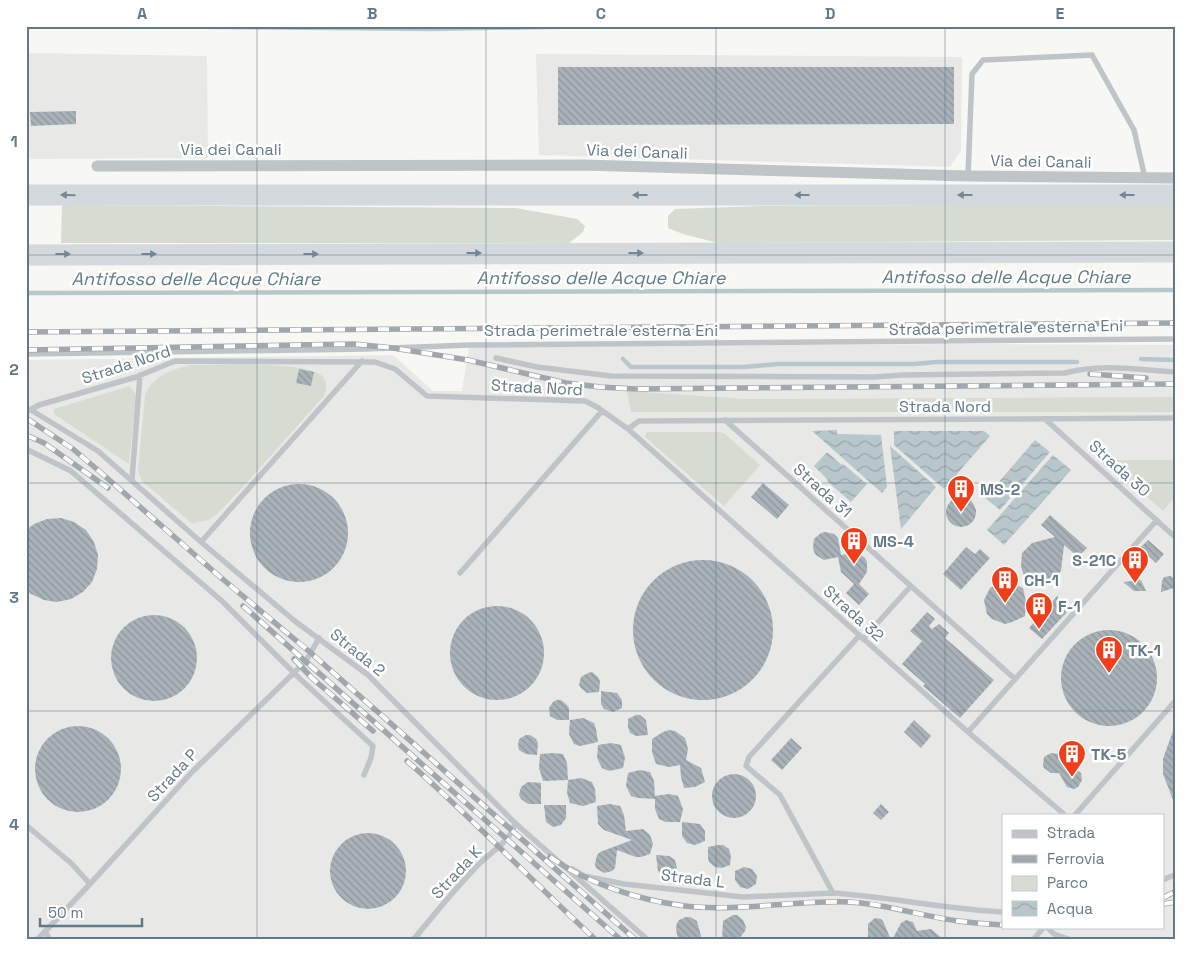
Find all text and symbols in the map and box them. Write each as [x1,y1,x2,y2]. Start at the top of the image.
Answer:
text: A [137,3,147,24]
text: B [367,3,377,24]
text: C [596,3,606,24]
text: D [825,3,835,24]
text: E [1056,3,1065,24]
text: 1 [10,131,18,152]
street label: Via dei Canali [180,139,282,160]
street label: Via dei Canali [586,139,688,164]
street label: Via dei Canali [990,150,1092,173]
one-way arrow [59,191,75,199]
one-way arrow [631,191,647,199]
one-way arrow [794,191,810,199]
one-way arrow [956,191,972,199]
one-way arrow [1119,191,1135,199]
one-way arrow [466,249,482,257]
one-way arrow [628,249,644,257]
one-way arrow [55,250,71,258]
one-way arrow [141,250,157,258]
one-way arrow [303,250,319,258]
water label: Antifosso delle Acque Chiare [882,265,1132,288]
water label: Antifosso delle Acque Chiare [477,266,727,289]
water label: Antifosso delle Acque Chiare [72,267,322,290]
street label: Strada perimetrale esterna Eni [889,315,1123,340]
street label: Strada perimetrale esterna Eni [484,320,718,341]
street label: Strada Nord [79,340,173,389]
text: 2 [9,359,19,380]
street label: Strada Nord [490,375,584,400]
street label: Strada Nord [899,396,991,417]
street label: Strada 30 [1085,435,1155,501]
street label: Strada 31 [789,459,856,522]
building icon: MS-2 [946,474,976,513]
place label: MS-2 [980,479,1020,500]
building icon: MS-4 [839,526,869,565]
place label: MS-4 [873,531,914,552]
building icon: S-21C [1120,545,1150,584]
place label: S-21C [1072,550,1116,571]
building icon: CH-1 [990,565,1020,604]
place label: CH-1 [1024,570,1059,591]
street label: Strada 32 [819,581,889,646]
text: 3 [9,587,19,608]
building icon: F-1 [1024,591,1054,630]
place label: F-1 [1058,596,1081,617]
street label: Strada 2 [326,624,390,681]
building icon: TK-1 [1094,635,1124,674]
place label: TK-1 [1128,640,1161,661]
building icon: TK-5 [1057,739,1087,778]
street label: Strada P [142,744,203,806]
place label: TK-5 [1091,744,1127,765]
text: 4 [9,814,19,835]
legend [1002,814,1164,928]
text: Strada [1047,823,1096,842]
street label: Strada K [426,841,486,903]
text: Ferrovia [1047,849,1105,868]
street label: Strada L [660,864,726,893]
text: Parco [1047,873,1088,892]
scale bar [40,896,142,928]
text: Acqua [1047,899,1093,918]
text: 50 m [48,903,83,922]

